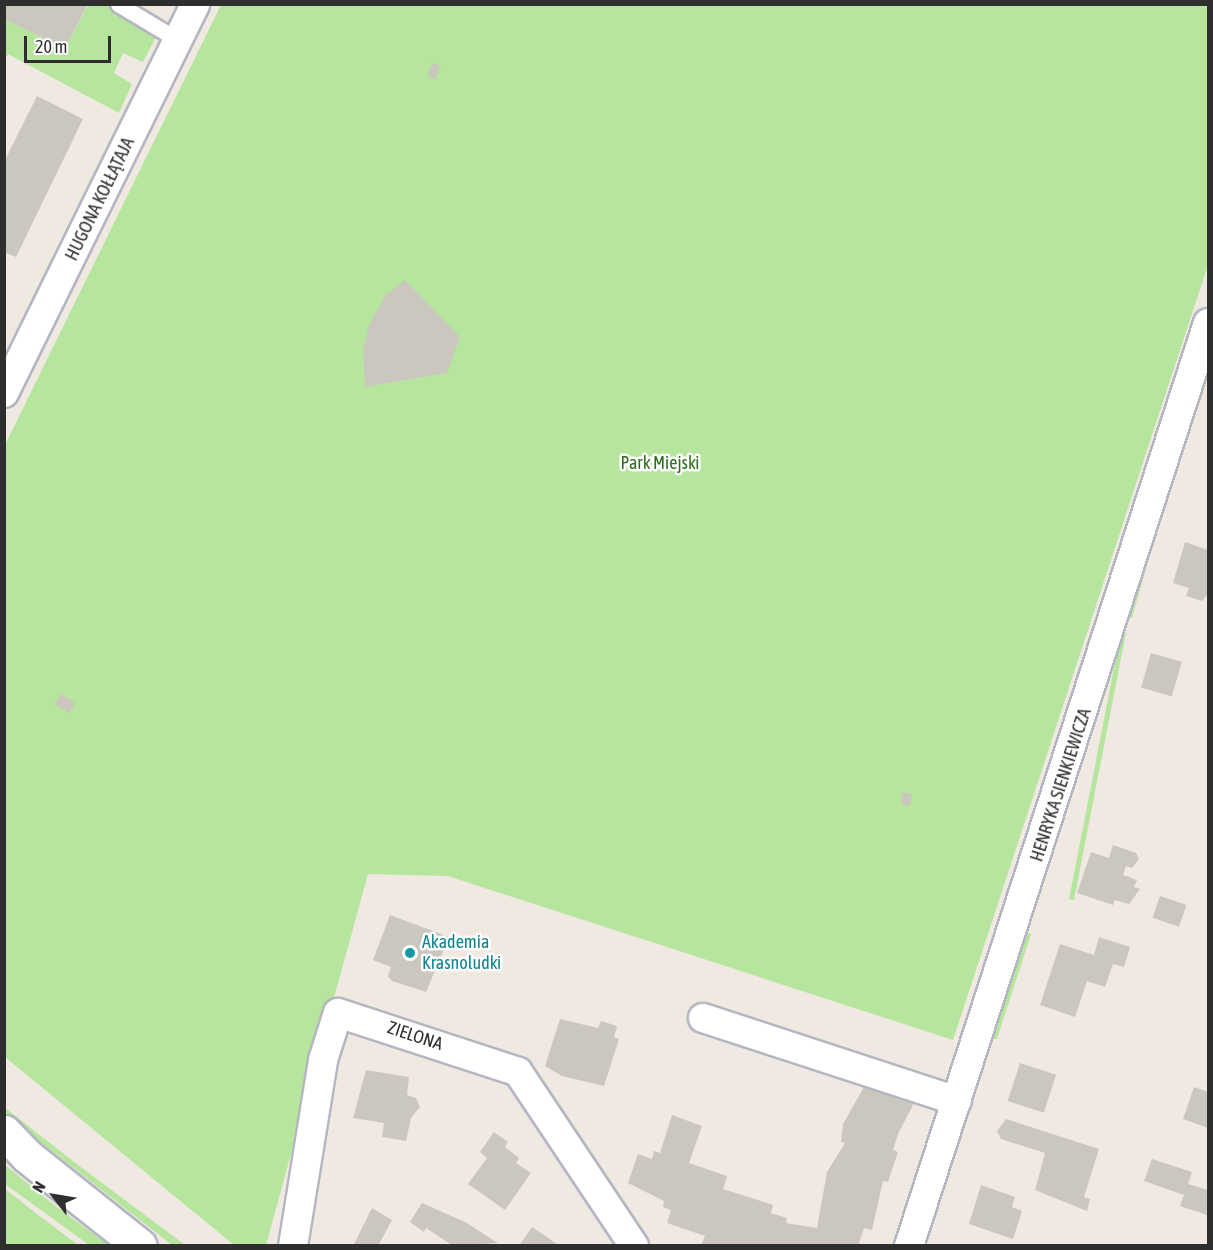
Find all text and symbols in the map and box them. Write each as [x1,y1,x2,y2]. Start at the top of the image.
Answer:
scale bar [27,24,114,62]
text: 20 m [35,36,67,57]
street label: HUGONA KOŁŁĄTAJA [61,134,139,264]
park label: Park Miejski [621,452,699,474]
street label: HENRYKA SIENKIEWICZA [1026,706,1096,864]
place label: Akademia Krasnoludki [422,932,501,974]
marker: Akademia Krasnoludki [403,946,417,960]
street label: ZIELONA [385,1017,445,1055]
north arrow [24,1166,84,1226]
text: N [28,1178,49,1195]

